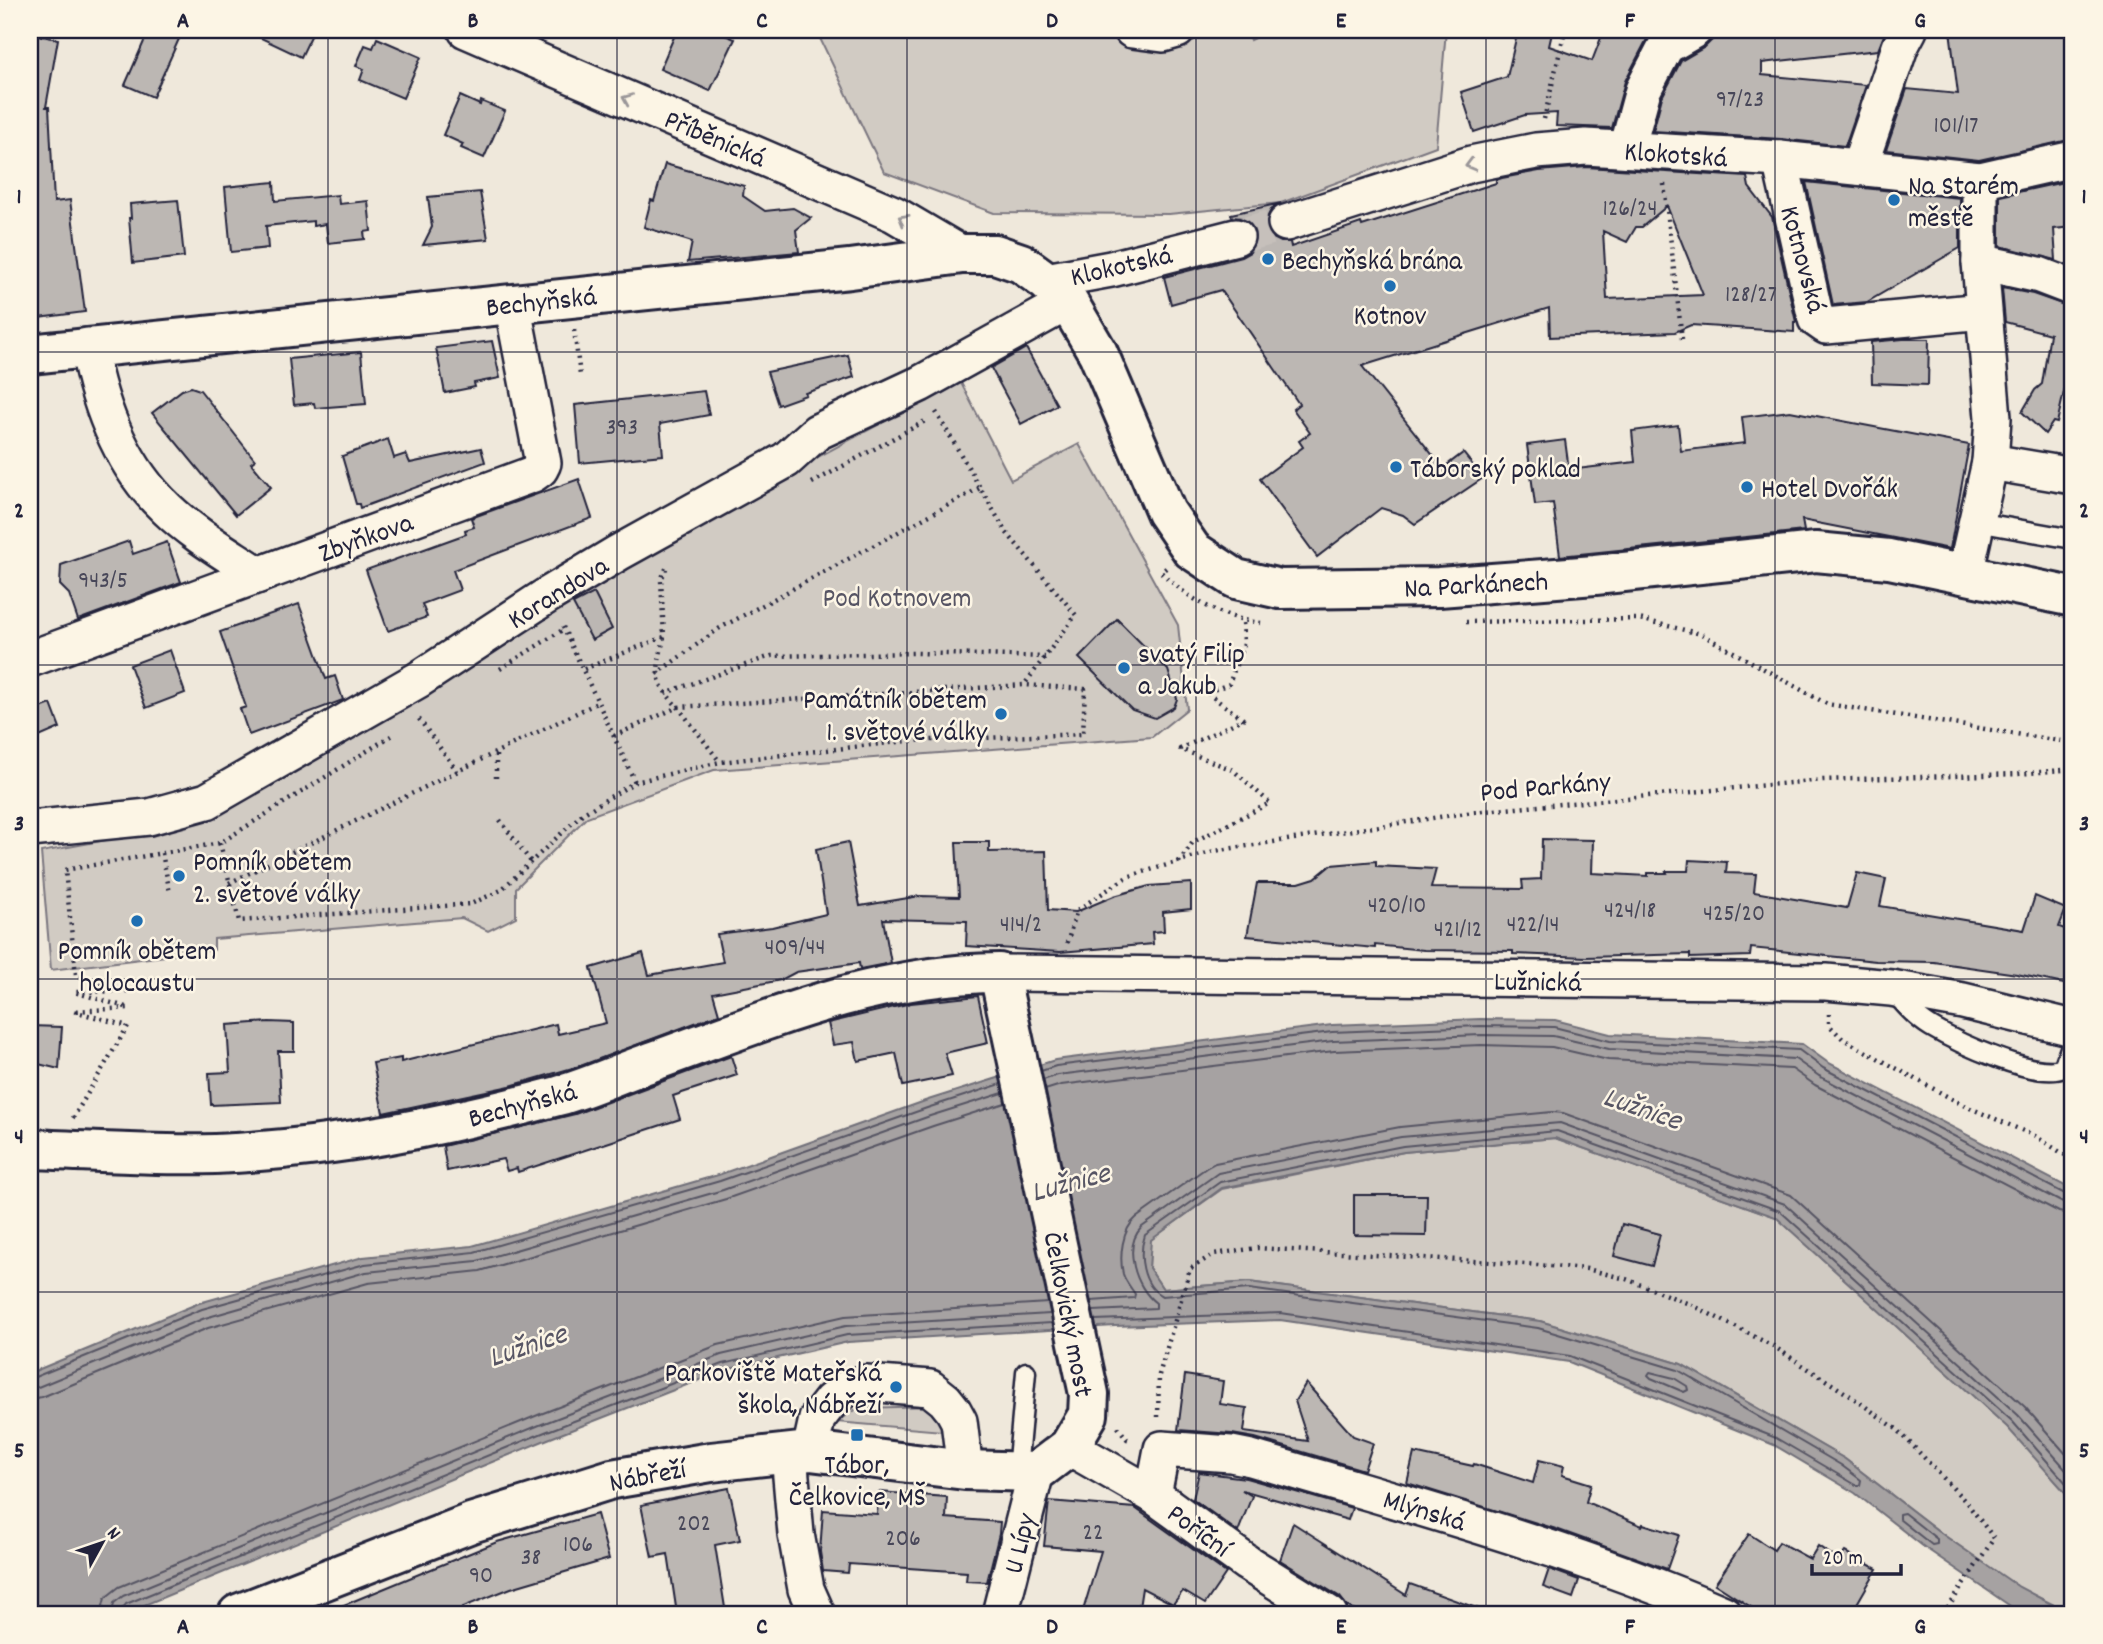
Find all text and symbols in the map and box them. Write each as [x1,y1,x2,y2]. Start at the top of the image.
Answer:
text: A [177,6,189,39]
text: B [468,6,479,39]
text: C [756,6,768,39]
text: D [1046,6,1058,39]
text: E [1336,6,1347,39]
text: F [1625,6,1636,39]
text: G [1914,6,1926,39]
house number: 97/23 [1716,84,1764,118]
one-way arrow [622,93,634,107]
street label: Příběnická [657,102,771,181]
house number: 101/17 [1934,110,1978,144]
street label: Klokotská [1623,134,1729,182]
one-way arrow [1464,157,1476,171]
place label: Na Starém městě [1908,169,2019,241]
text: 1 [16,182,22,215]
text: 1 [2081,182,2087,215]
marker: Na Starém městě [1886,192,1902,208]
house number: 126/24 [1603,193,1657,227]
street label: Kotnovská [1767,202,1834,319]
one-way arrow [897,214,910,227]
street label: Klokotská [1067,238,1177,300]
place label: Bechyňská brána [1282,244,1463,284]
marker: Bechyňská brána [1260,251,1276,267]
marker: Kotnov [1382,278,1398,294]
street label: Bechyňská [484,279,599,331]
house number: 128/27 [1725,279,1777,313]
place label: Kotnov [1354,299,1427,339]
house number: 393 [606,412,638,446]
place label: Táborský poklad [1410,452,1581,492]
marker: Táborský poklad [1388,459,1404,475]
place label: Hotel Dvořák [1761,472,1898,512]
marker: Hotel Dvořák [1739,479,1755,495]
text: 2 [14,496,24,529]
text: 2 [2079,496,2089,529]
street label: Zbyňkova [314,505,420,576]
street label: Korandova [501,548,619,642]
street label: Na Parkánech [1403,564,1549,612]
house number: 943/5 [78,565,128,599]
park label: Pod Kotnovem [822,581,972,621]
place label: svatý Filip a Jakub [1138,637,1245,709]
marker: svatý Filip a Jakub [1116,660,1132,676]
place label: Památník obětem 1. světové války [803,683,988,755]
marker: Památník obětem 1. světové války [993,706,1009,722]
street label: Pod Parkány [1479,764,1613,816]
text: 3 [14,809,24,842]
text: 3 [2079,809,2089,842]
place label: Pomník obětem 2. světové války [193,845,361,917]
marker: Pomník obětem 2. světové války [171,868,187,884]
house number: 420/10 [1368,890,1426,924]
house number: 424/18 [1604,895,1656,929]
house number: 425/20 [1703,898,1765,932]
house number: 414/2 [1000,909,1042,943]
house number: 422/14 [1507,909,1560,943]
marker: Pomník obětem holocaustu [129,913,145,929]
house number: 421/12 [1434,914,1482,948]
house number: 409/44 [765,932,825,966]
place label: Pomník obětem holocaustu [58,934,216,1006]
street label: Lužnická [1494,964,1582,1006]
street label: Bechyňská [464,1074,582,1142]
water label: Lužnice [1597,1078,1688,1145]
text: 4 [14,1122,24,1155]
text: 4 [2079,1122,2089,1155]
water label: Lužnice [1027,1154,1117,1216]
street label: Čelkovický most [1029,1229,1101,1401]
water label: Lužnice [484,1314,575,1382]
place label: Parkoviště Mateřská škola, Nábřeží [664,1356,884,1428]
marker: Parkoviště Mateřská škola, Nábřeží [888,1379,904,1395]
marker: Tábor, Čelkovice, MŠ [849,1427,865,1443]
text: 5 [14,1436,24,1469]
text: 5 [2079,1436,2089,1469]
place label: Tábor, Čelkovice, MŠ [789,1448,925,1520]
street label: Nábřeží [606,1452,692,1506]
street label: Mlýnská [1377,1482,1470,1545]
street label: Poříční [1157,1496,1239,1571]
north arrow [66,1508,136,1578]
house number: 202 [677,1508,711,1542]
street label: U Lípy [996,1509,1050,1579]
house number: 22 [1083,1517,1103,1551]
text: N [99,1522,126,1547]
house number: 206 [885,1523,921,1557]
house number: 106 [563,1529,593,1563]
scale bar [1812,1532,1902,1576]
house number: 38 [521,1542,541,1576]
text: 20 m [1823,1545,1863,1575]
house number: 90 [469,1560,493,1594]
text: A [177,1612,189,1644]
text: B [468,1612,479,1644]
text: C [756,1612,768,1644]
text: D [1046,1612,1058,1644]
text: E [1336,1612,1347,1644]
text: F [1625,1612,1636,1644]
text: G [1914,1612,1926,1644]

